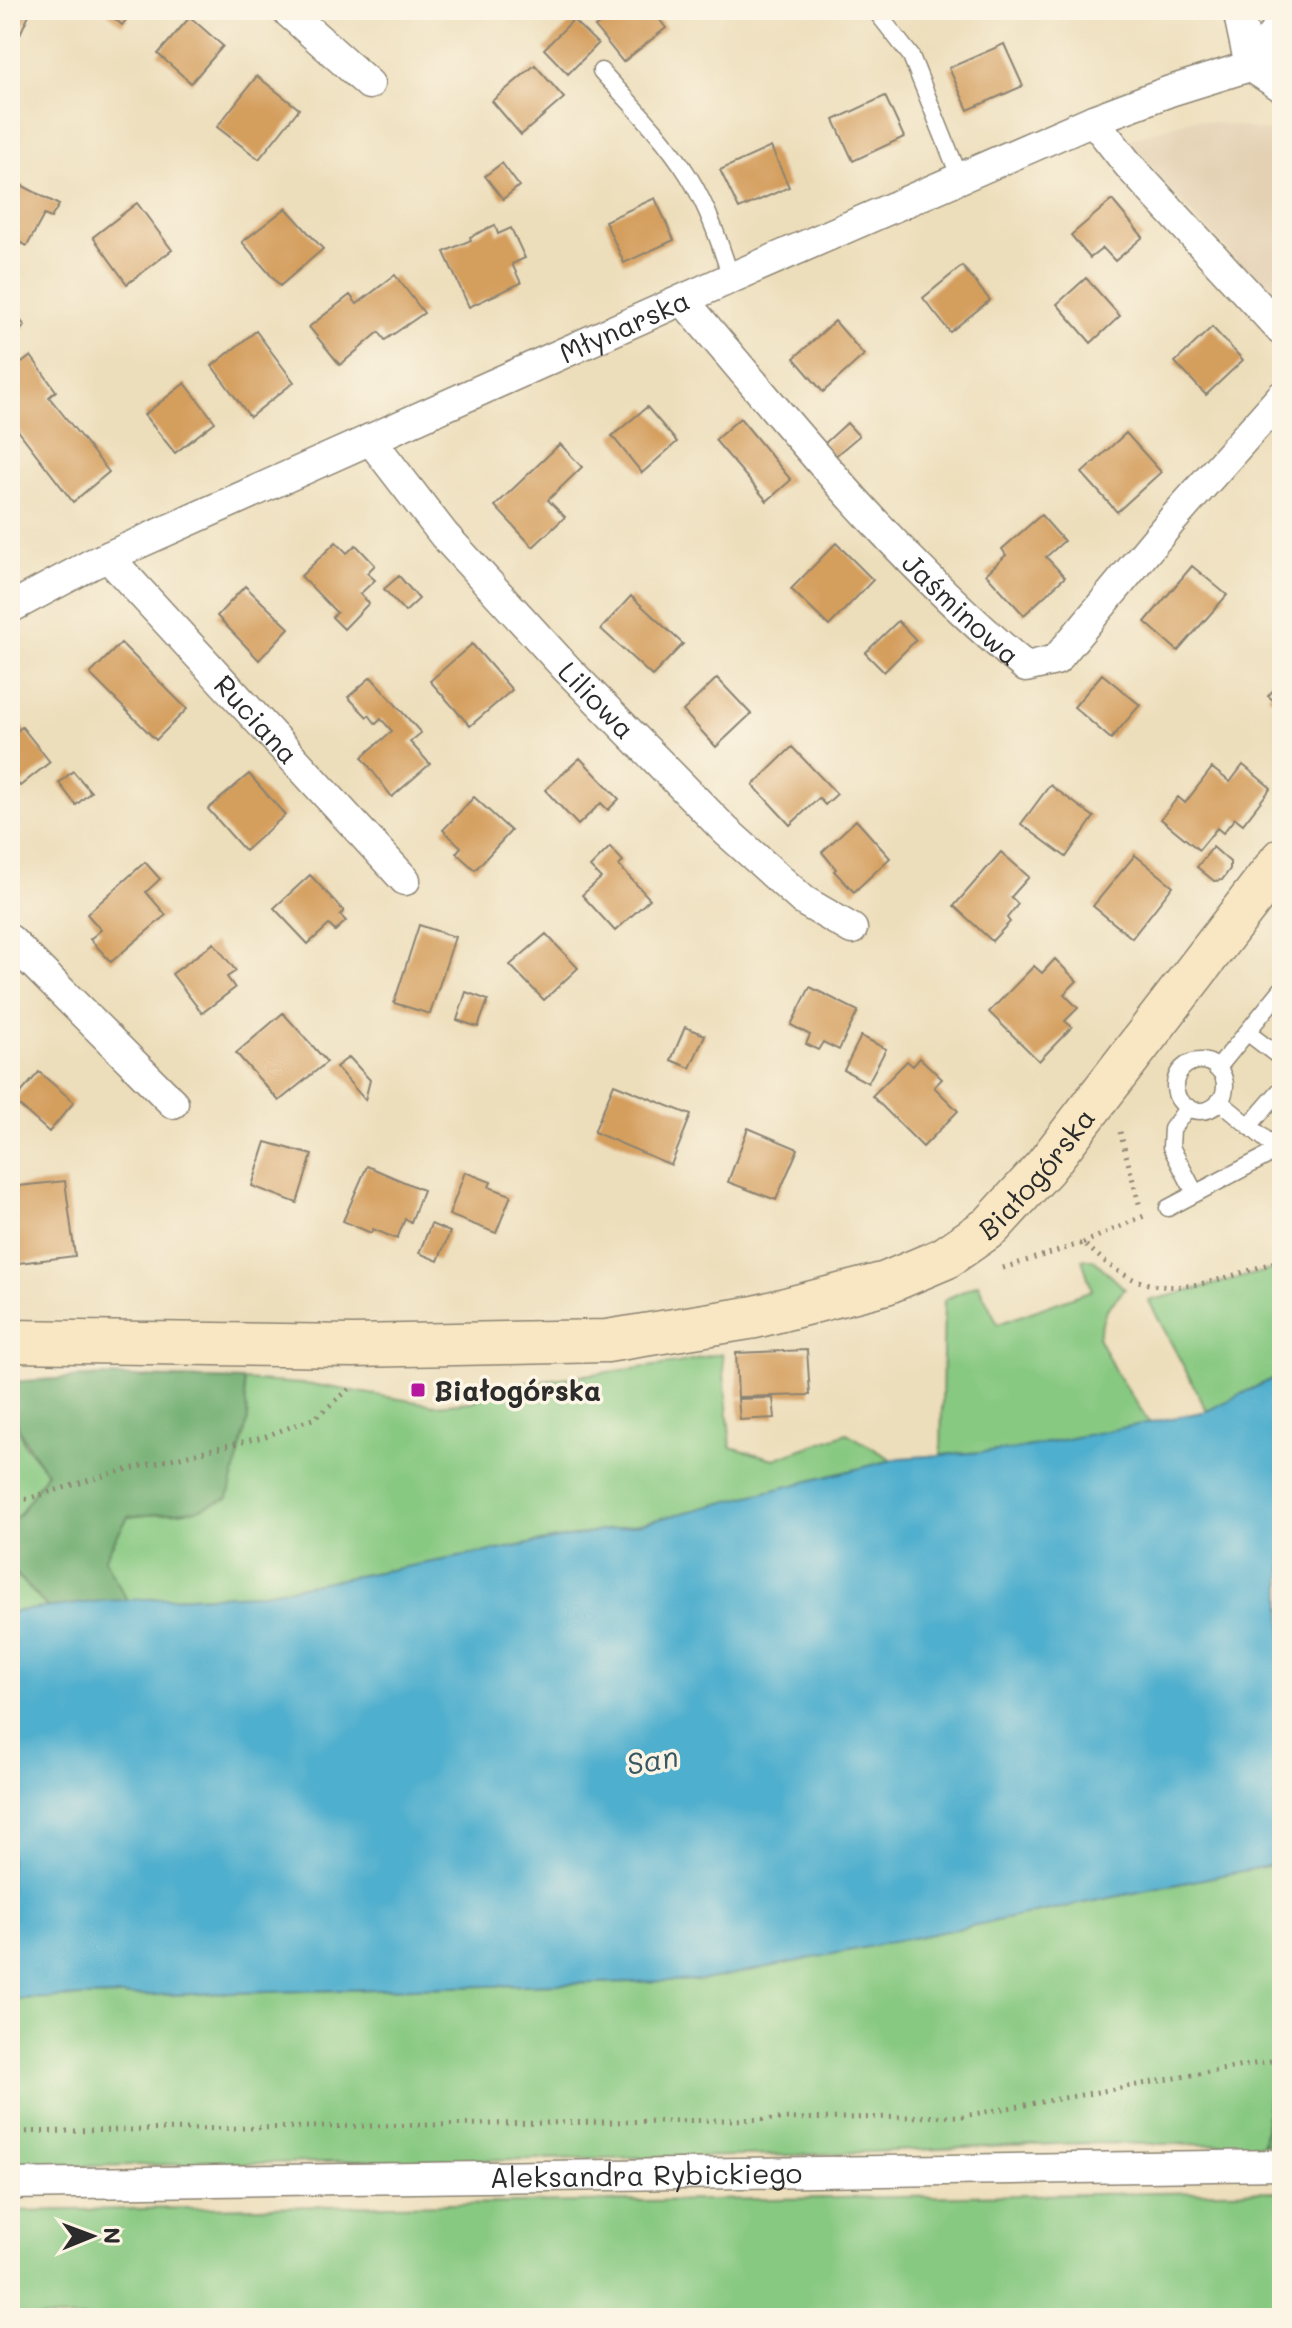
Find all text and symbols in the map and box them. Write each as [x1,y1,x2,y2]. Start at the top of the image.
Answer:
street label: Młynarska [553,281,695,371]
street label: Jaśminowa [895,545,1028,673]
street label: Liliowa [551,653,643,746]
street label: Ruciana [207,667,307,771]
street label: Białogórska [971,1100,1102,1247]
place label: Białogórska [434,1372,601,1408]
marker: Białogórska [409,1381,427,1399]
water label: San [623,1735,681,1783]
street label: Aleksandra Rybickiego [489,2154,802,2195]
north arrow [52,2196,132,2276]
text: N [98,2227,127,2244]

